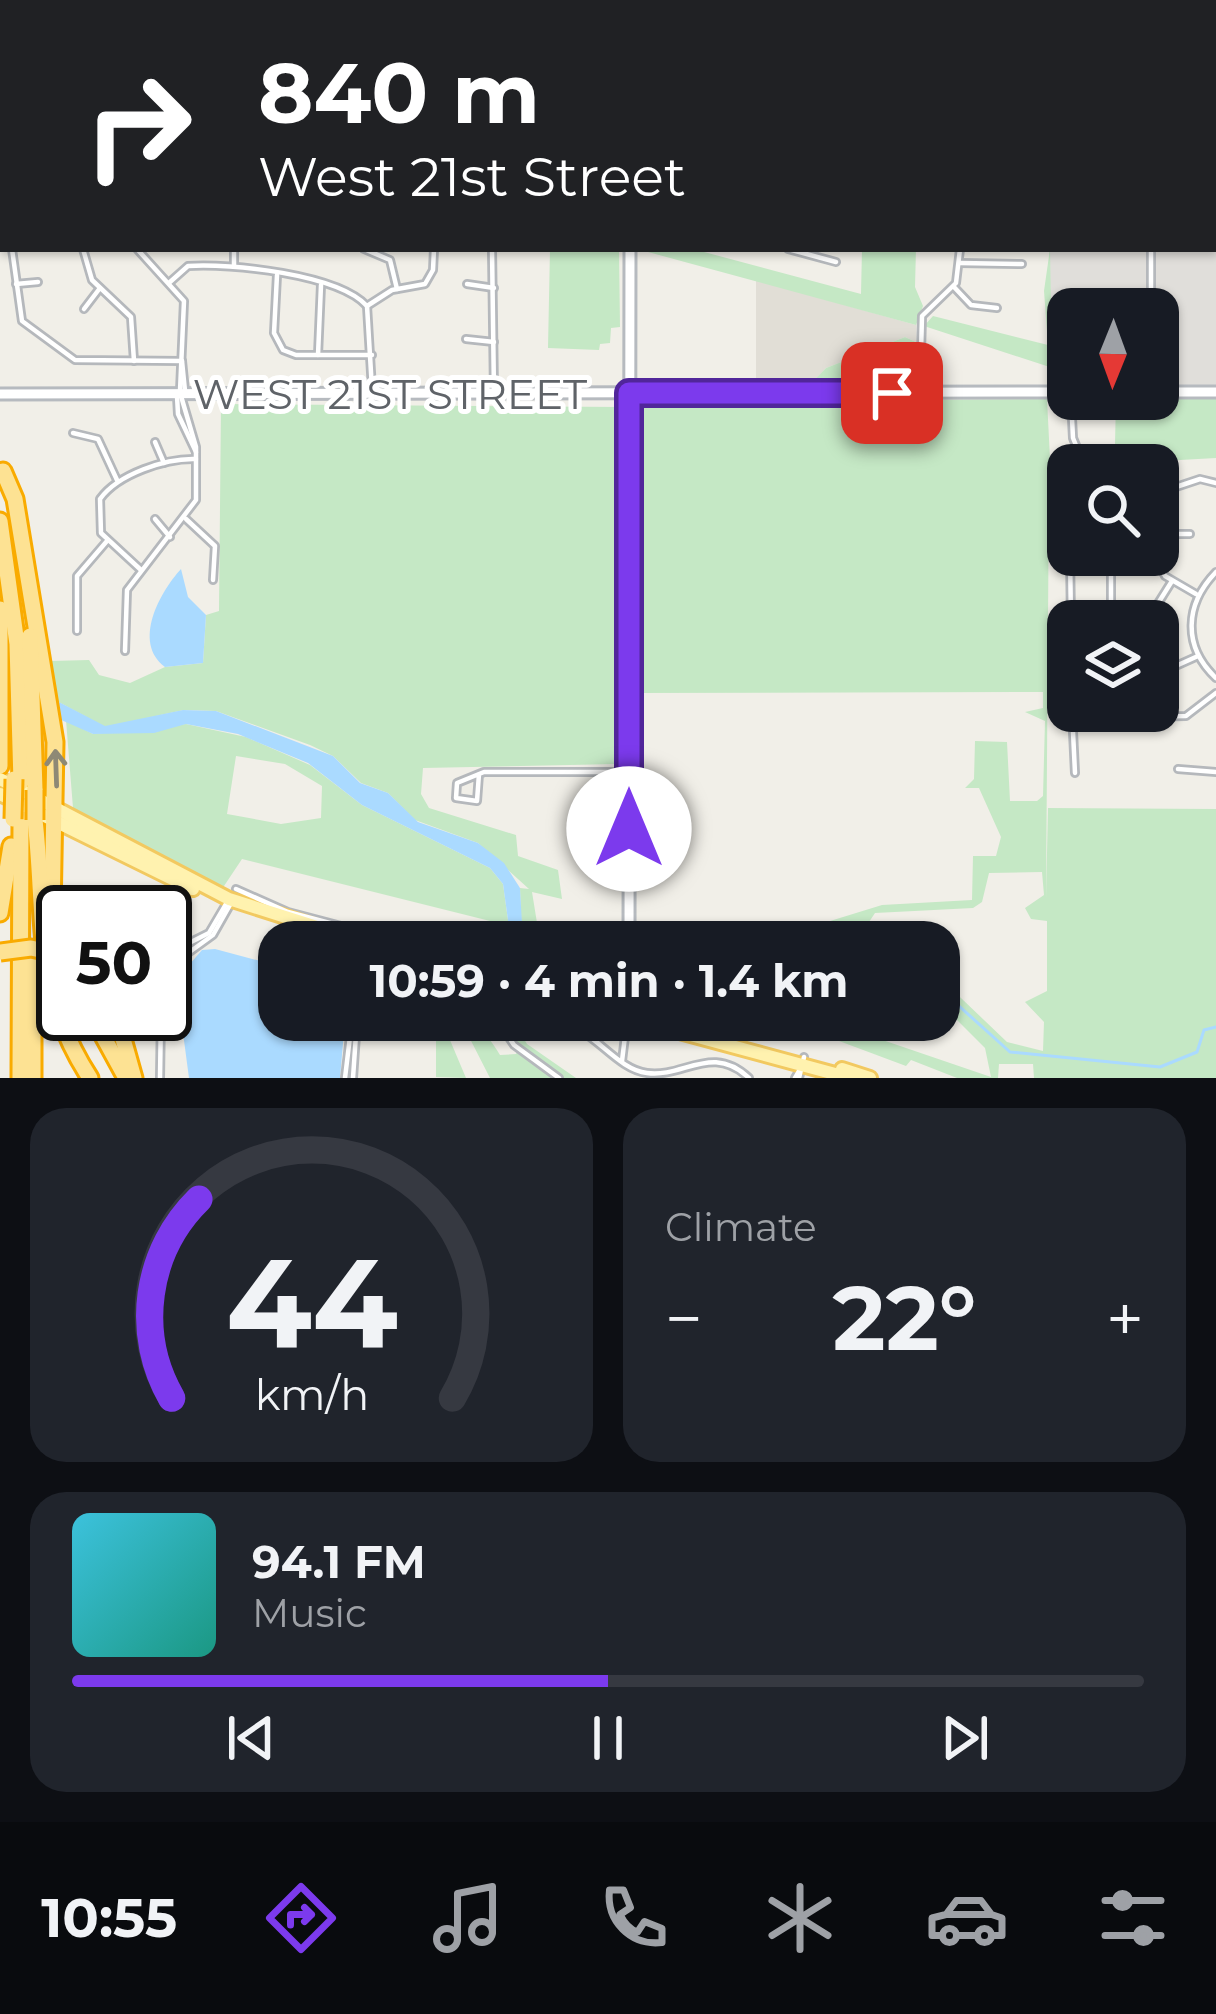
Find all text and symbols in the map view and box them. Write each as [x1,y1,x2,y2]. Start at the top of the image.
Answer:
text: 840 m [258,42,540,144]
icon: right [60,48,216,204]
text: West 21st Street [258,144,686,210]
north arrow [1047,288,1179,420]
map controls [1047,288,1179,732]
pin [841,342,943,444]
icon: arrive [859,360,925,426]
street label: WEST 21ST STREET [193,368,587,420]
button: search [1047,444,1179,576]
button: layers [1047,600,1179,732]
one-way arrow [44,749,67,788]
position arrow [566,766,692,892]
speed limit sign: 50 [36,885,192,1041]
text: 10:59 · 4 min · 1.4 km [370,953,848,1008]
text: Climate [665,1203,817,1251]
text: 44 [226,1226,397,1378]
text: 22° [833,1263,976,1373]
text: − [665,1278,703,1359]
text: + [1106,1278,1144,1359]
text: km/h [254,1368,369,1421]
text: 94.1 FM [252,1534,426,1589]
text: Music [252,1589,367,1637]
icon: previous [218,1705,284,1771]
icon: pause [575,1705,641,1771]
icon: next [932,1705,998,1771]
icon: directions [259,1876,343,1960]
icon: music [426,1876,510,1960]
icon: phone [592,1876,676,1960]
icon: climate [758,1876,842,1960]
icon: car [925,1876,1009,1960]
icon: filters [1091,1876,1175,1960]
text: 10:55 [41,1885,177,1951]

